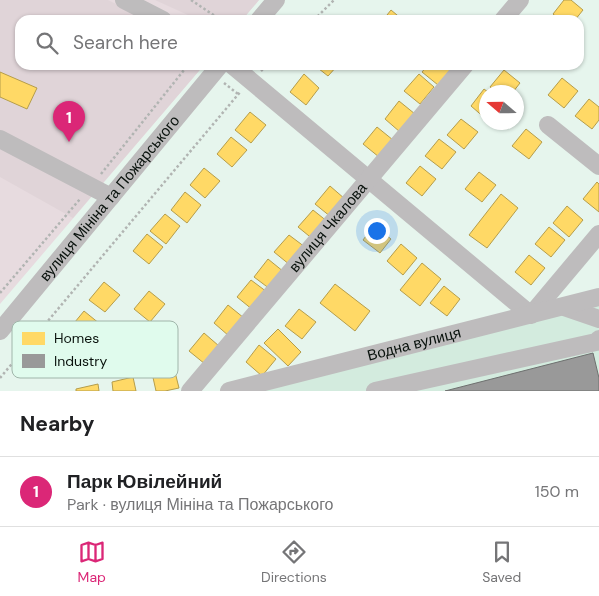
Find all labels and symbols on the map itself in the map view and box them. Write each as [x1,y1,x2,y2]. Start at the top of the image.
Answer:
north arrow [479,85,524,130]
pin: 1 [53,101,85,142]
street label: вулиця Мініна та Пожарського [35,111,184,286]
street label: вулиця Чкалова [284,178,372,276]
your location [364,218,390,244]
legend [12,321,178,378]
street label: Водна вулиця [365,322,463,365]
text: Homes [54,329,99,347]
text: Industry [54,352,107,370]

